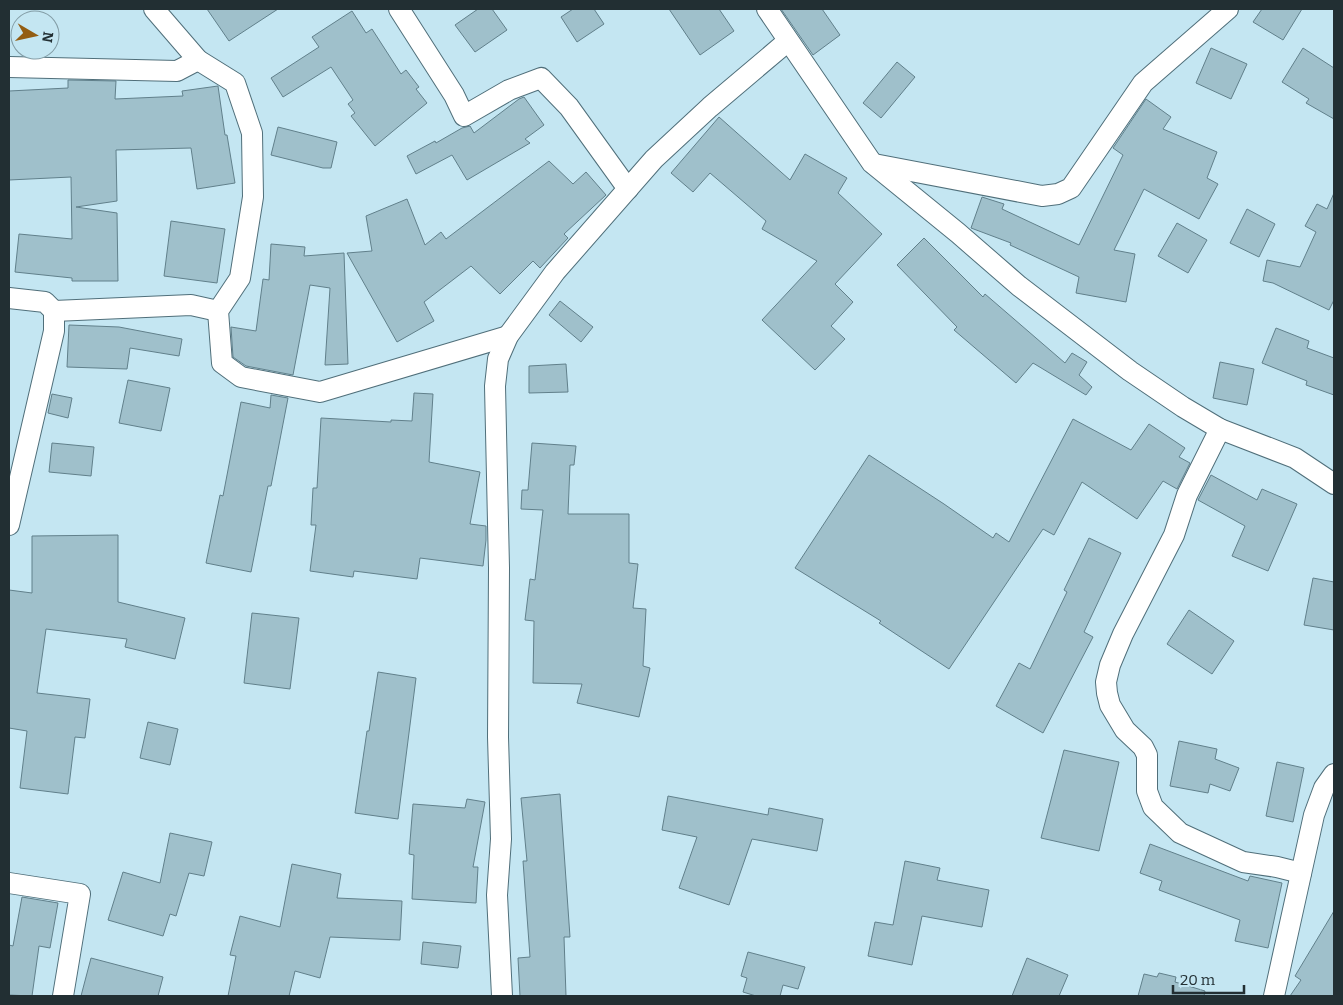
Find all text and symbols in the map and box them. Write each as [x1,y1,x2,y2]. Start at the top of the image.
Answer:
north arrow [10,10,60,60]
text: N [38,30,57,44]
scale bar [1173,962,1244,994]
text: 20 m [1180,971,1216,989]

